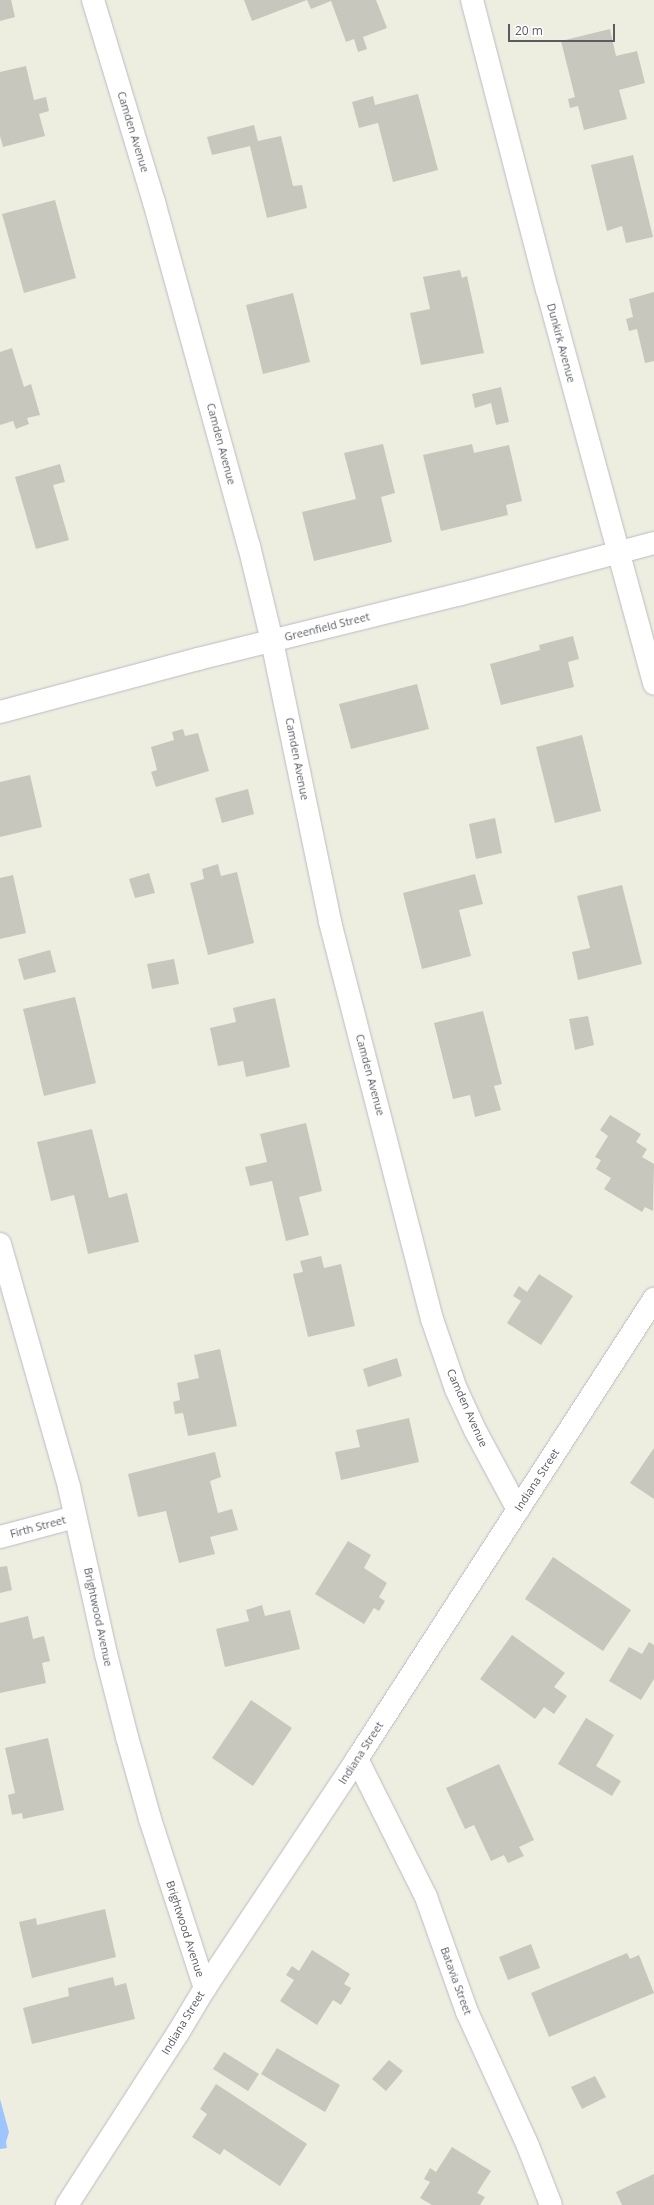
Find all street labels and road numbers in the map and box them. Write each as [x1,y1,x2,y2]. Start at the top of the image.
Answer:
street label: Camden Avenue [114,90,152,174]
street label: Dunkirk Avenue [544,302,578,384]
street label: Camden Avenue [204,402,238,486]
street label: Greenfield Street [283,610,371,644]
street label: Camden Avenue [283,716,311,802]
street label: Camden Avenue [353,1033,387,1117]
street label: Camden Avenue [444,1367,490,1449]
street label: Indiana Street [512,1446,562,1514]
street label: Firth Street [9,1513,67,1541]
street label: Brightwood Avenue [81,1566,115,1668]
street label: Indiana Street [336,1719,386,1787]
street label: Brightwood Avenue [163,1879,207,1979]
street label: Batavia Street [438,1945,474,2017]
street label: Indiana Street [159,1989,207,2057]

